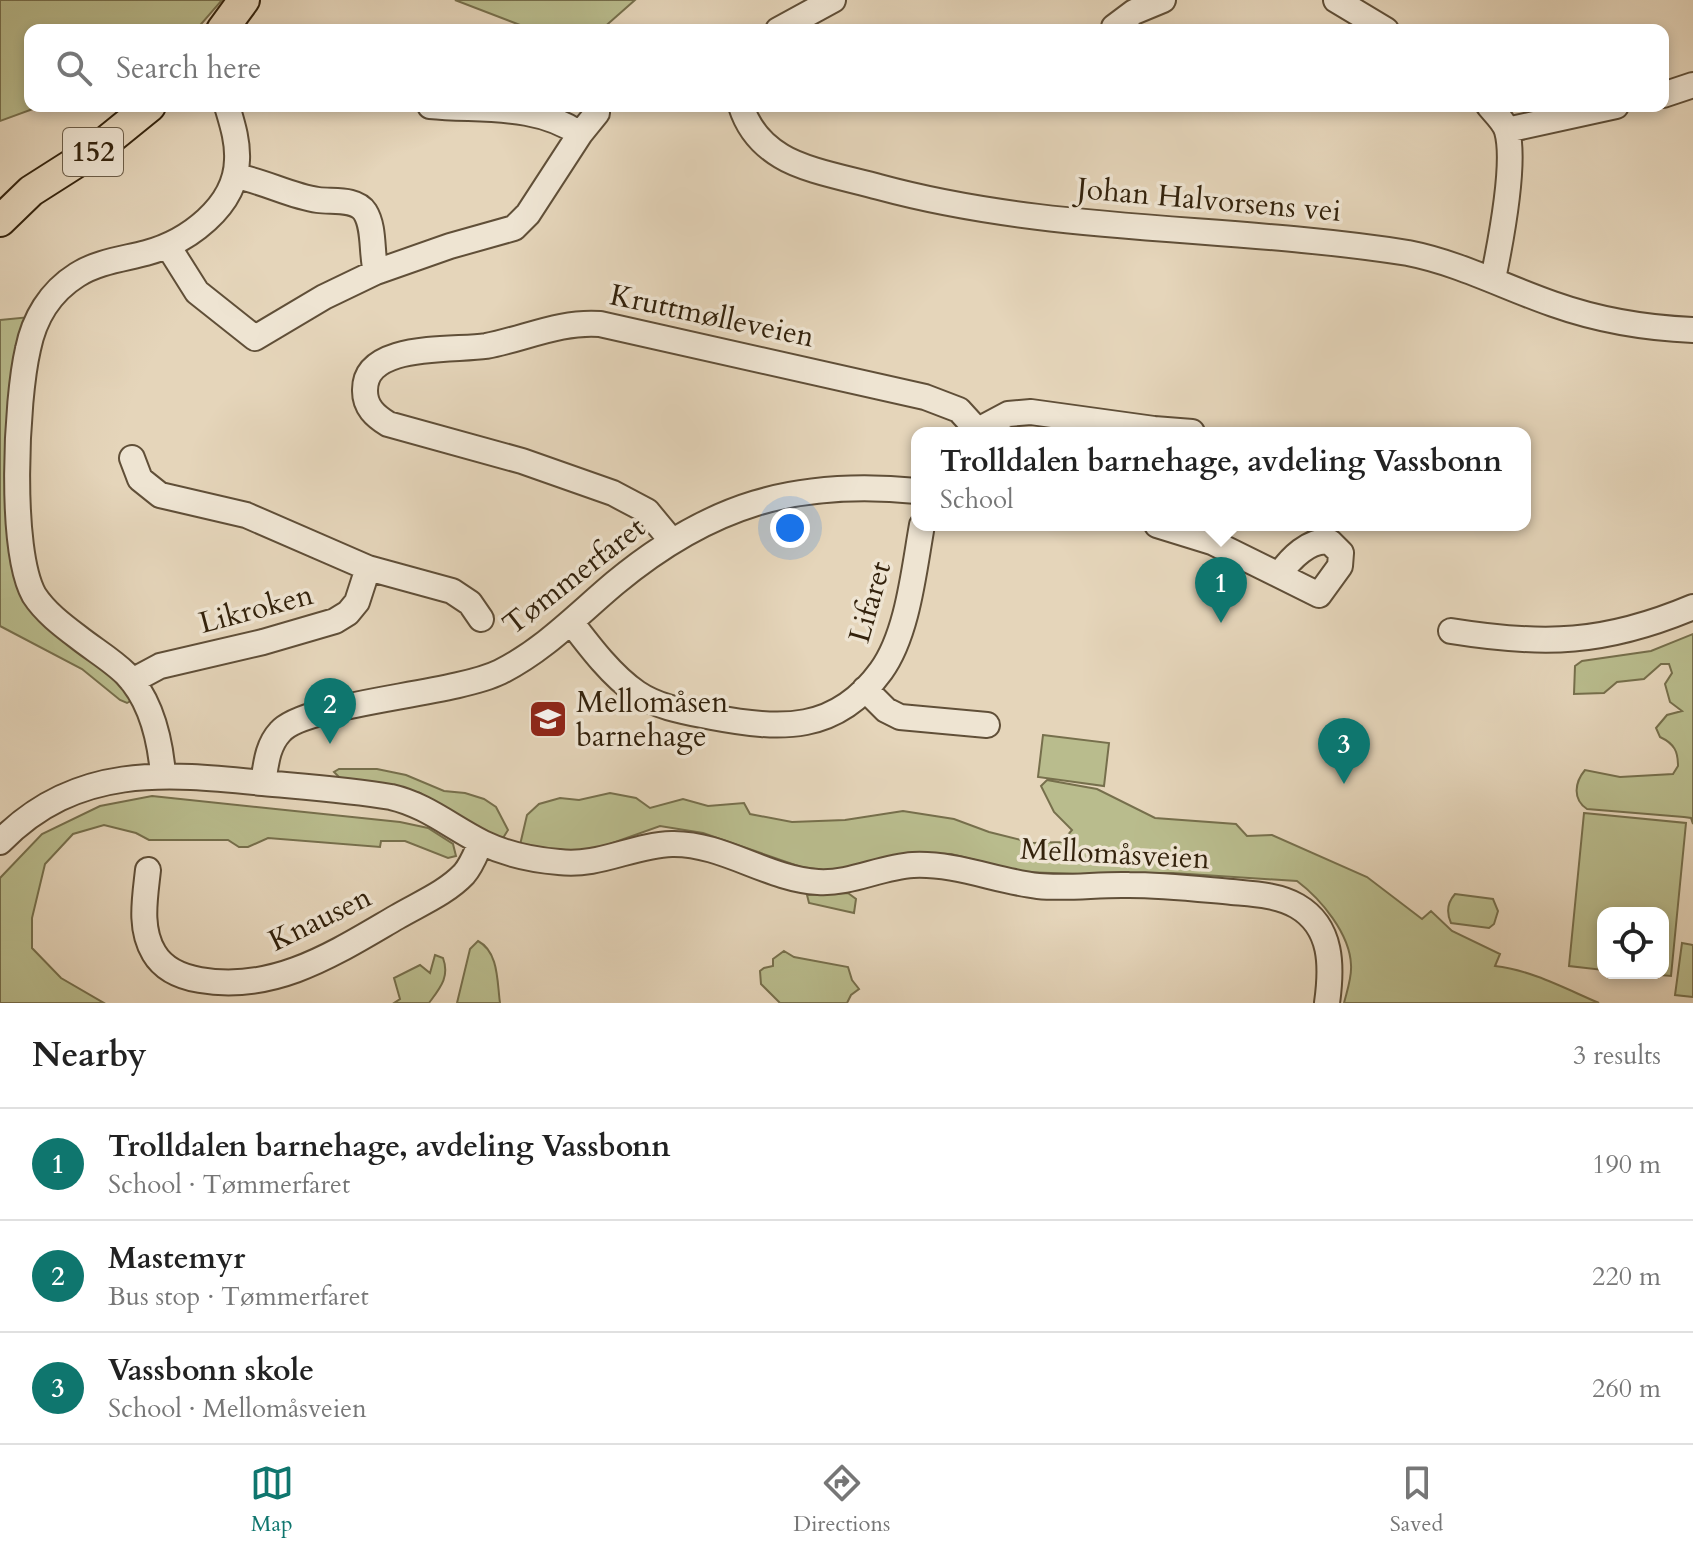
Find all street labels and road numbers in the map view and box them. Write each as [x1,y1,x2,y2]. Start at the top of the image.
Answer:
road number: 152 [63,128,123,176]
street label: Johan Halvorsens vei [1071,168,1343,232]
street label: Kruttmølleveien [606,274,818,358]
street label: Tømmerfaret [494,507,654,645]
street label: Lifaret [839,556,901,647]
street label: Likroken [194,574,318,644]
street label: Mellomåsveien [1019,829,1211,879]
street label: Knausen [262,877,378,961]

